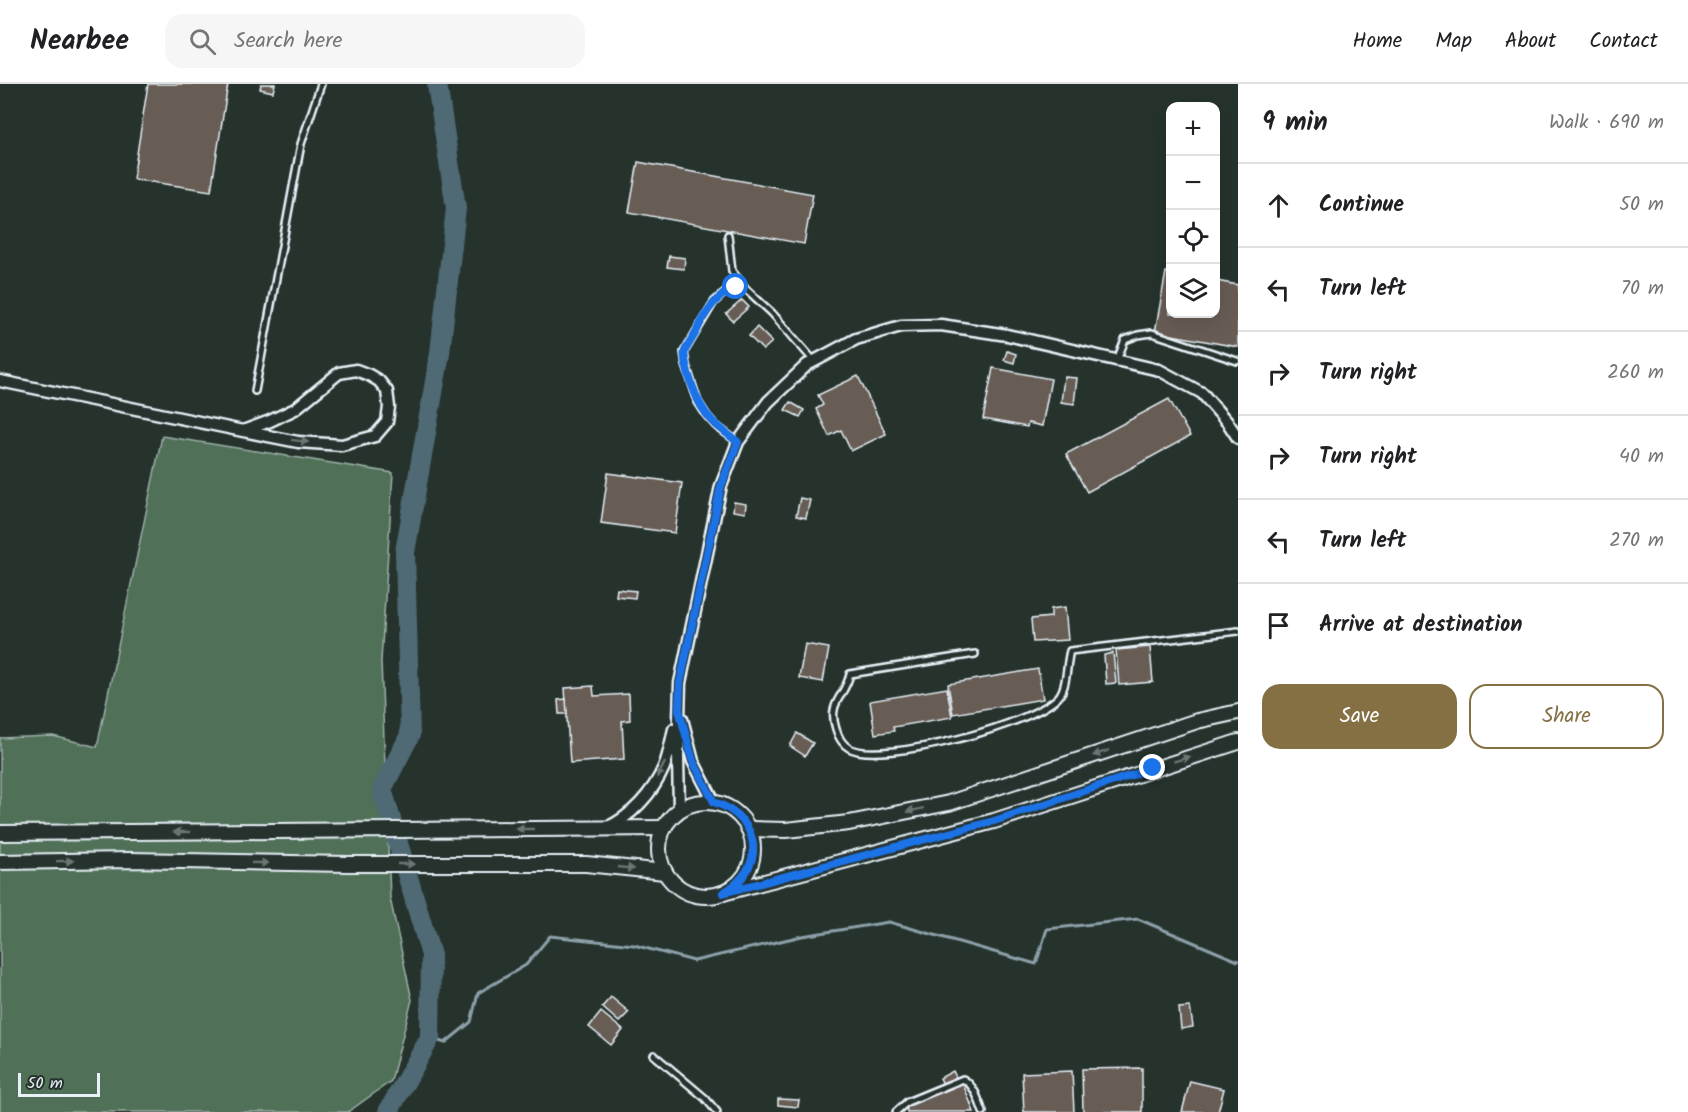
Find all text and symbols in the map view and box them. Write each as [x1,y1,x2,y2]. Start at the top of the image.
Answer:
search box [165,14,585,68]
text: Nearbee [30,19,129,64]
text: Search here [234,24,342,59]
icon: search [186,25,219,58]
text: Home [1353,25,1402,58]
text: Map [1435,25,1472,58]
text: About [1505,25,1556,58]
text: Contact [1589,25,1658,58]
map controls [1166,102,1220,318]
button: + [1166,102,1220,156]
text: 9 min [1262,102,1328,144]
text: Walk · 690 m [1549,107,1664,139]
button: − [1166,156,1220,210]
text: Continue [1319,188,1404,223]
icon: ahead [1262,189,1295,222]
text: 50 m [1619,189,1664,221]
button: locate [1166,210,1220,264]
button: layers [1166,264,1220,318]
text: Turn left [1319,272,1406,307]
route start [722,273,748,299]
icon: left [1262,273,1295,306]
text: 70 m [1621,273,1664,305]
text: Turn right [1319,356,1417,391]
icon: right [1262,357,1295,390]
text: 260 m [1607,357,1664,389]
one-way arrow [291,437,310,446]
text: Turn right [1319,440,1417,475]
icon: right [1262,441,1295,474]
text: 40 m [1619,441,1664,473]
text: Turn left [1319,524,1406,559]
icon: left [1262,525,1295,558]
text: 270 m [1609,525,1664,557]
text: Arrive at destination [1319,608,1522,643]
icon: arrive [1262,609,1295,642]
button: Save [1262,684,1457,749]
button: Share [1469,684,1664,749]
one-way arrow [1092,748,1110,758]
route end [1139,754,1165,780]
one-way arrow [1173,754,1191,763]
one-way arrow [656,762,666,779]
one-way arrow [905,806,924,815]
one-way arrow [516,824,535,834]
one-way arrow [172,827,191,837]
one-way arrow [55,856,74,866]
one-way arrow [250,858,269,867]
one-way arrow [397,859,416,869]
one-way arrow [616,863,635,873]
scale bar [18,1070,100,1098]
text: 50 m [27,1071,63,1096]

